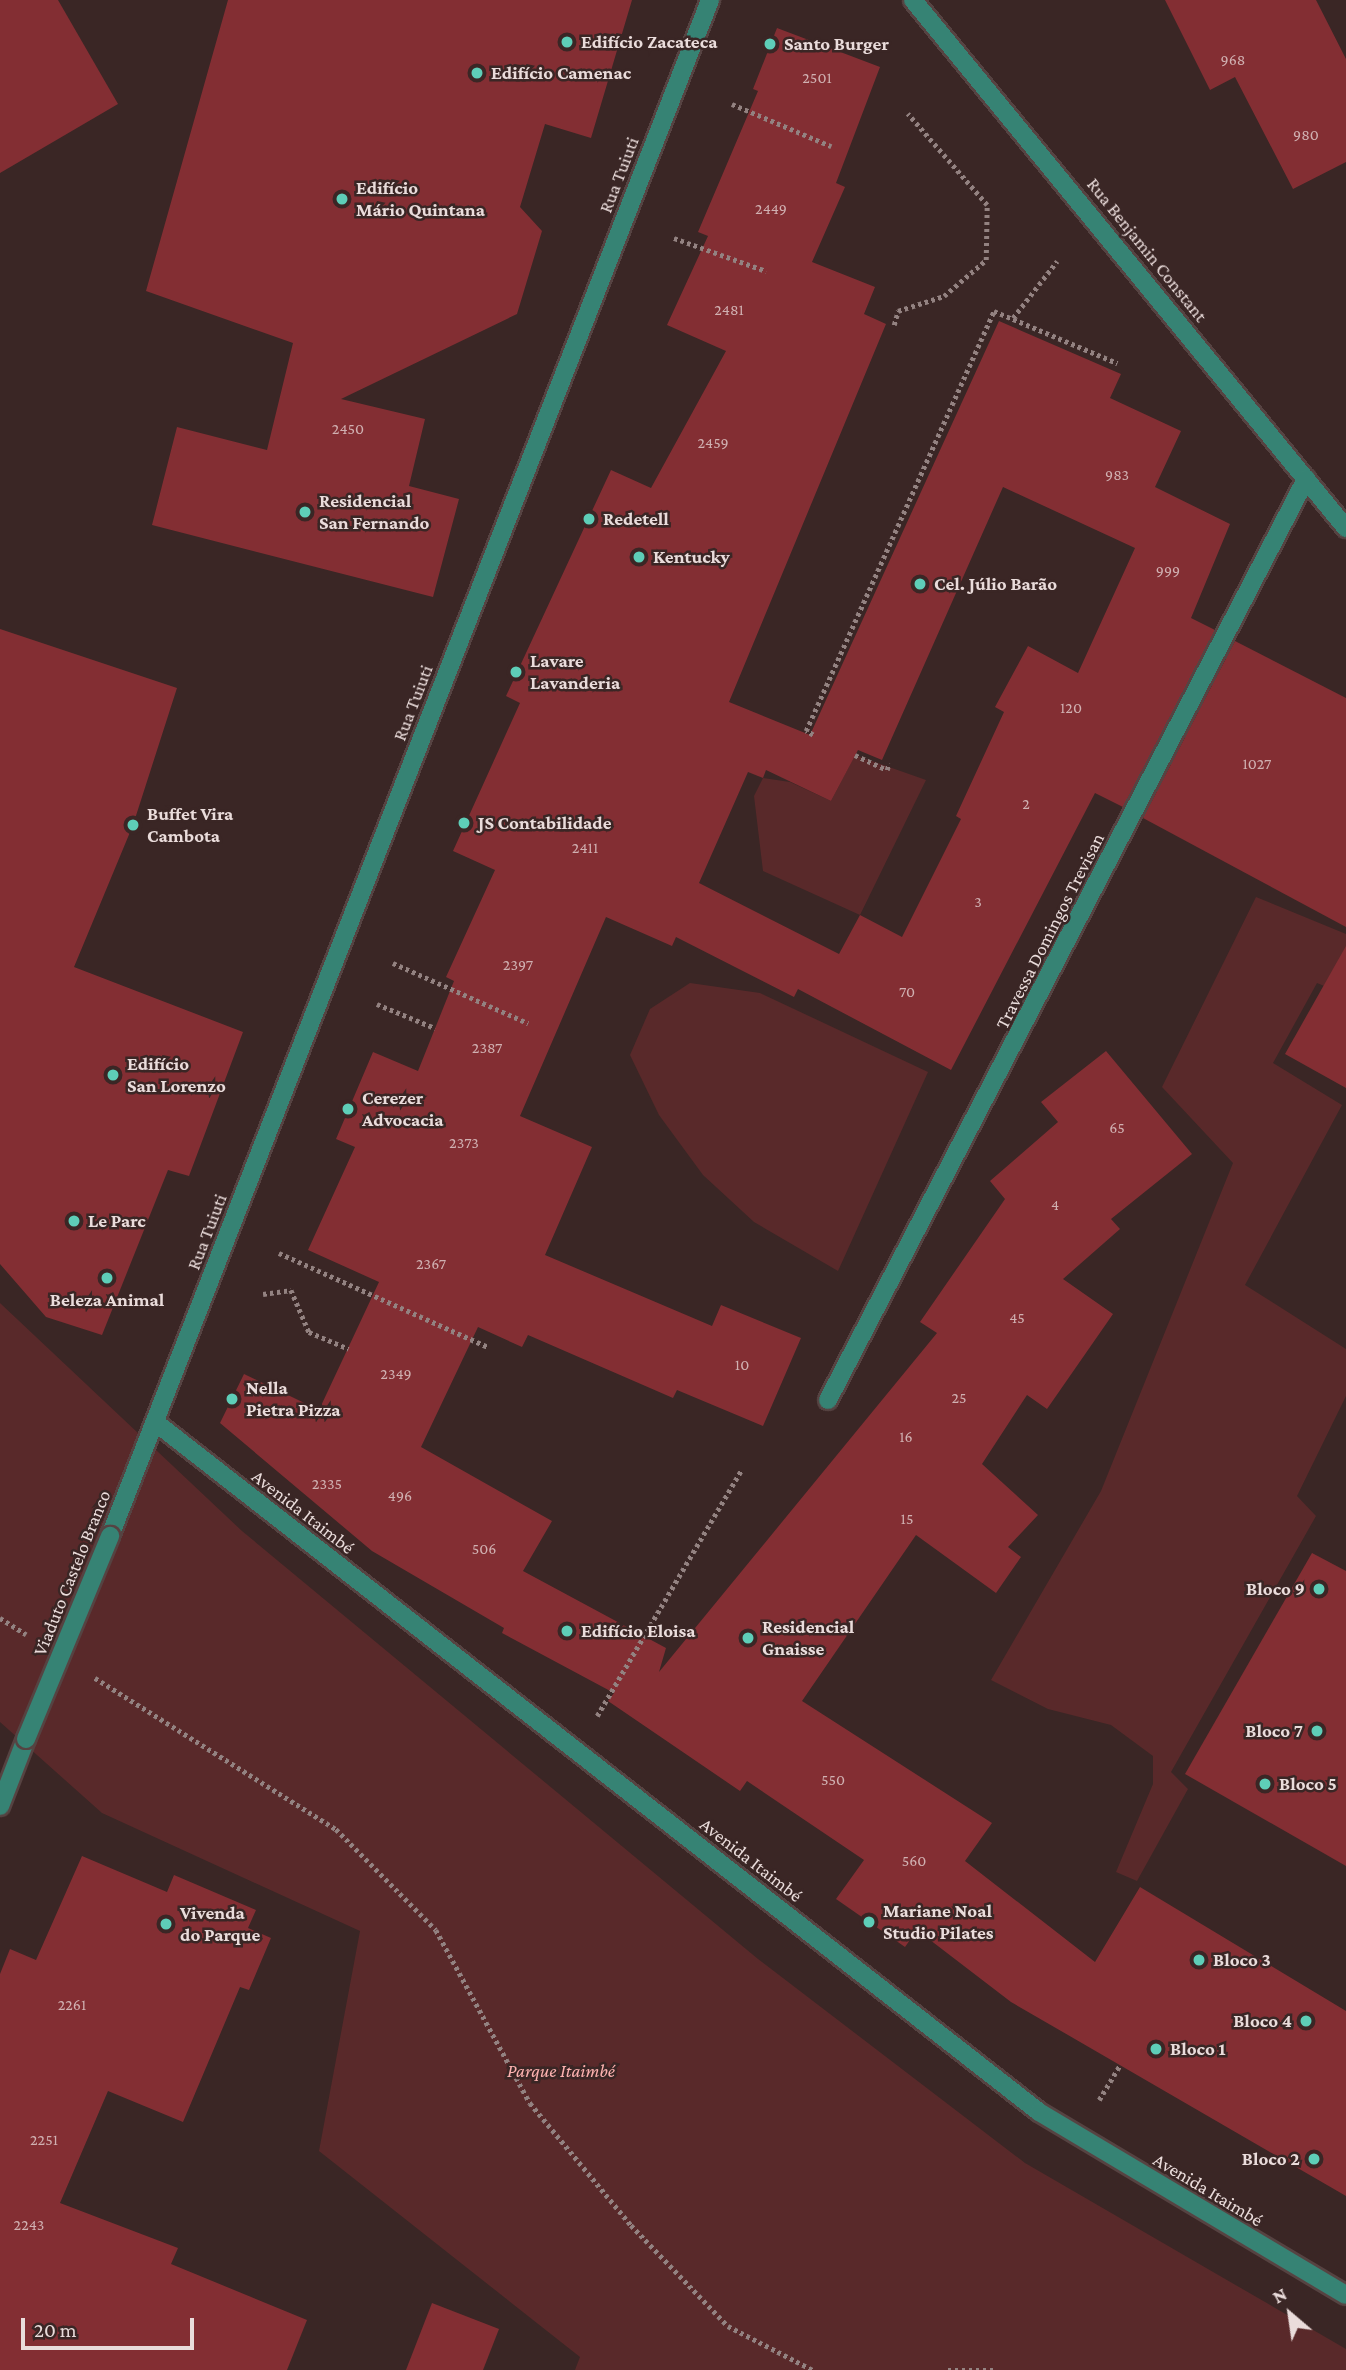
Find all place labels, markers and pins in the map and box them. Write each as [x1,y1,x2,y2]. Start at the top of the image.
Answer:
place label: Edifício Zacateca [581,31,717,53]
place label: Santo Burger [784,33,889,55]
marker: Edifício Zacateca [559,34,575,50]
marker: Santo Burger [762,36,778,52]
place label: Edifício Camenac [491,62,631,84]
marker: Edifício Camenac [469,65,485,81]
place label: Edifício Mário Quintana [356,177,485,221]
marker: Edifício Mário Quintana [334,191,350,207]
place label: Residencial San Fernando [319,490,429,534]
marker: Residencial San Fernando [297,504,313,520]
place label: Redetell [603,508,669,530]
marker: Redetell [581,511,597,527]
place label: Kentucky [653,546,730,568]
marker: Kentucky [631,549,647,565]
place label: Cel. Júlio Barão [934,573,1057,595]
marker: Cel. Júlio Barão [912,576,928,592]
place label: Lavare Lavanderia [530,650,620,694]
marker: Lavare Lavanderia [508,664,524,680]
place label: Buffet Vira Cambota [147,803,233,847]
place label: JS Contabilidade [478,812,612,834]
marker: JS Contabilidade [456,815,472,831]
marker: Buffet Vira Cambota [125,817,141,833]
place label: Edifício San Lorenzo [127,1053,226,1097]
marker: Edifício San Lorenzo [105,1067,121,1083]
place label: Cerezer Advocacia [362,1087,444,1131]
marker: Cerezer Advocacia [340,1101,356,1117]
place label: Le Parc [88,1210,146,1232]
marker: Le Parc [66,1213,82,1229]
marker: Beleza Animal [99,1270,115,1286]
place label: Beleza Animal [50,1289,164,1311]
place label: Nella Pietra Pizza [246,1377,341,1421]
marker: Nella Pietra Pizza [224,1391,240,1407]
place label: Bloco 9 [1246,1578,1305,1600]
marker: Bloco 9 [1311,1581,1327,1597]
place label: Residencial Gnaisse [762,1616,854,1660]
place label: Edifício Eloisa [581,1620,696,1642]
marker: Edifício Eloisa [559,1623,575,1639]
marker: Residencial Gnaisse [740,1630,756,1646]
place label: Bloco 7 [1245,1720,1303,1742]
marker: Bloco 7 [1309,1723,1325,1739]
place label: Bloco 5 [1279,1773,1337,1795]
marker: Bloco 5 [1257,1776,1273,1792]
place label: Mariane Noal Studio Pilates [883,1900,994,1944]
place label: Vivenda do Parque [180,1902,260,1946]
marker: Mariane Noal Studio Pilates [861,1914,877,1930]
marker: Vivenda do Parque [158,1916,174,1932]
place label: Bloco 3 [1213,1949,1271,1971]
marker: Bloco 3 [1191,1952,1207,1968]
place label: Bloco 4 [1233,2010,1292,2032]
marker: Bloco 4 [1298,2013,1314,2029]
place label: Bloco 1 [1170,2038,1226,2060]
marker: Bloco 1 [1148,2041,1164,2057]
place label: Bloco 2 [1242,2148,1300,2170]
marker: Bloco 2 [1306,2151,1322,2167]

